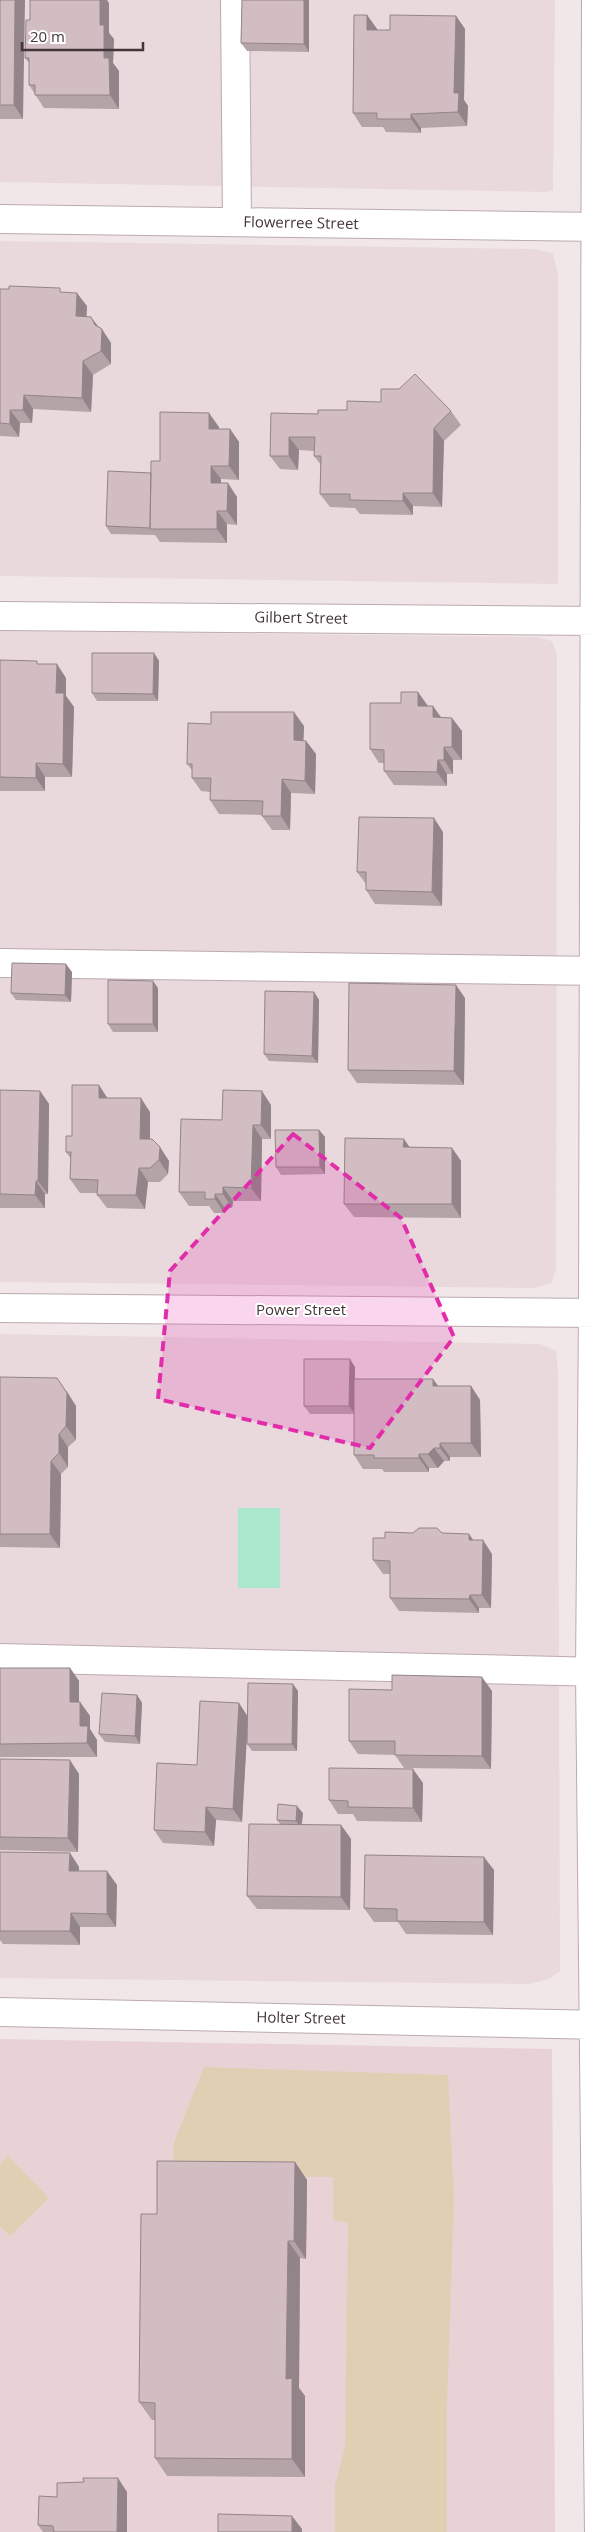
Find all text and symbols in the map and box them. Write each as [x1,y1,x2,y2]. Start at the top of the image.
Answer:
scale bar [22,20,144,52]
text: 20 m [30,26,65,46]
street label: Flowerree Street [243,211,359,233]
street label: Gilbert Street [254,606,348,628]
street label: Power Street [256,1299,346,1319]
street label: Holter Street [256,2006,346,2028]

